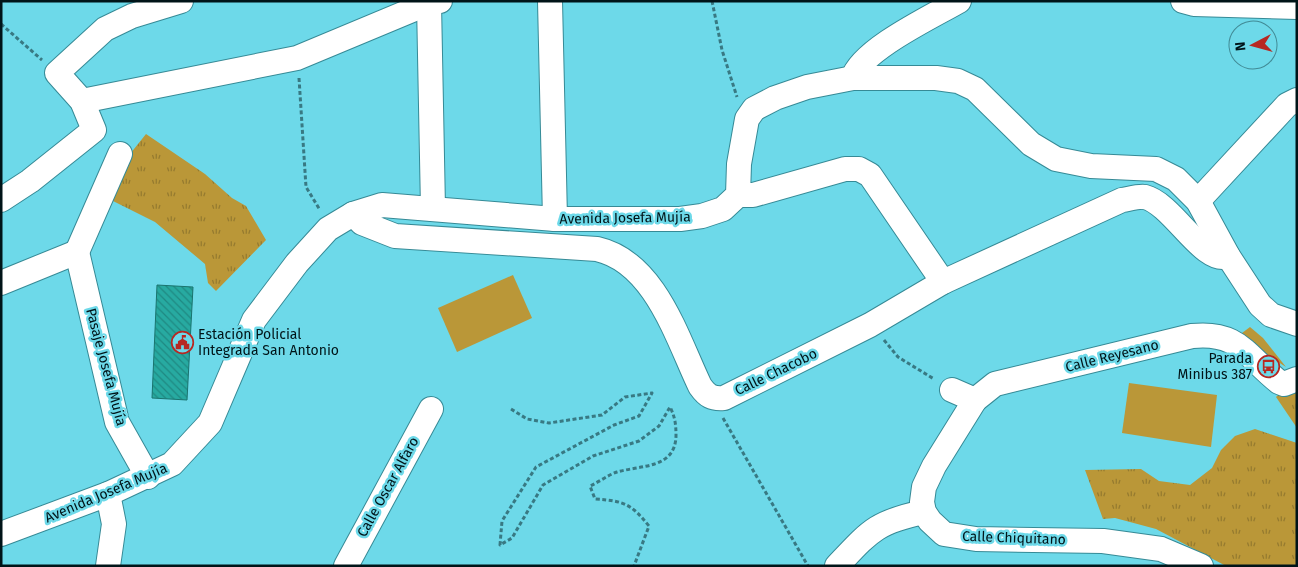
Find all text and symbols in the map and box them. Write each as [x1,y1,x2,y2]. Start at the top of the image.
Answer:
north arrow [1228,20,1278,70]
text: N [1232,41,1250,52]
street label: Avenida Josefa Mujía [559,208,691,228]
street label: Pasaje Josefa Mujía [82,306,130,428]
place label: Estación Policial Integrada San Antonio [198,326,339,359]
public building icon: Estación Policial Integrada San Antonio [170,330,194,354]
street label: Calle Reyesano [1064,336,1160,376]
street label: Calle Chacobo [732,345,820,399]
place label: Parada Minibus 387 [1178,350,1252,383]
bus stop icon: Parada Minibus 387 [1256,354,1280,378]
street label: Calle Oscar Alfaro [354,434,422,540]
street label: Avenida Josefa Mujía [42,460,170,526]
street label: Calle Chiquitano [962,528,1066,548]

